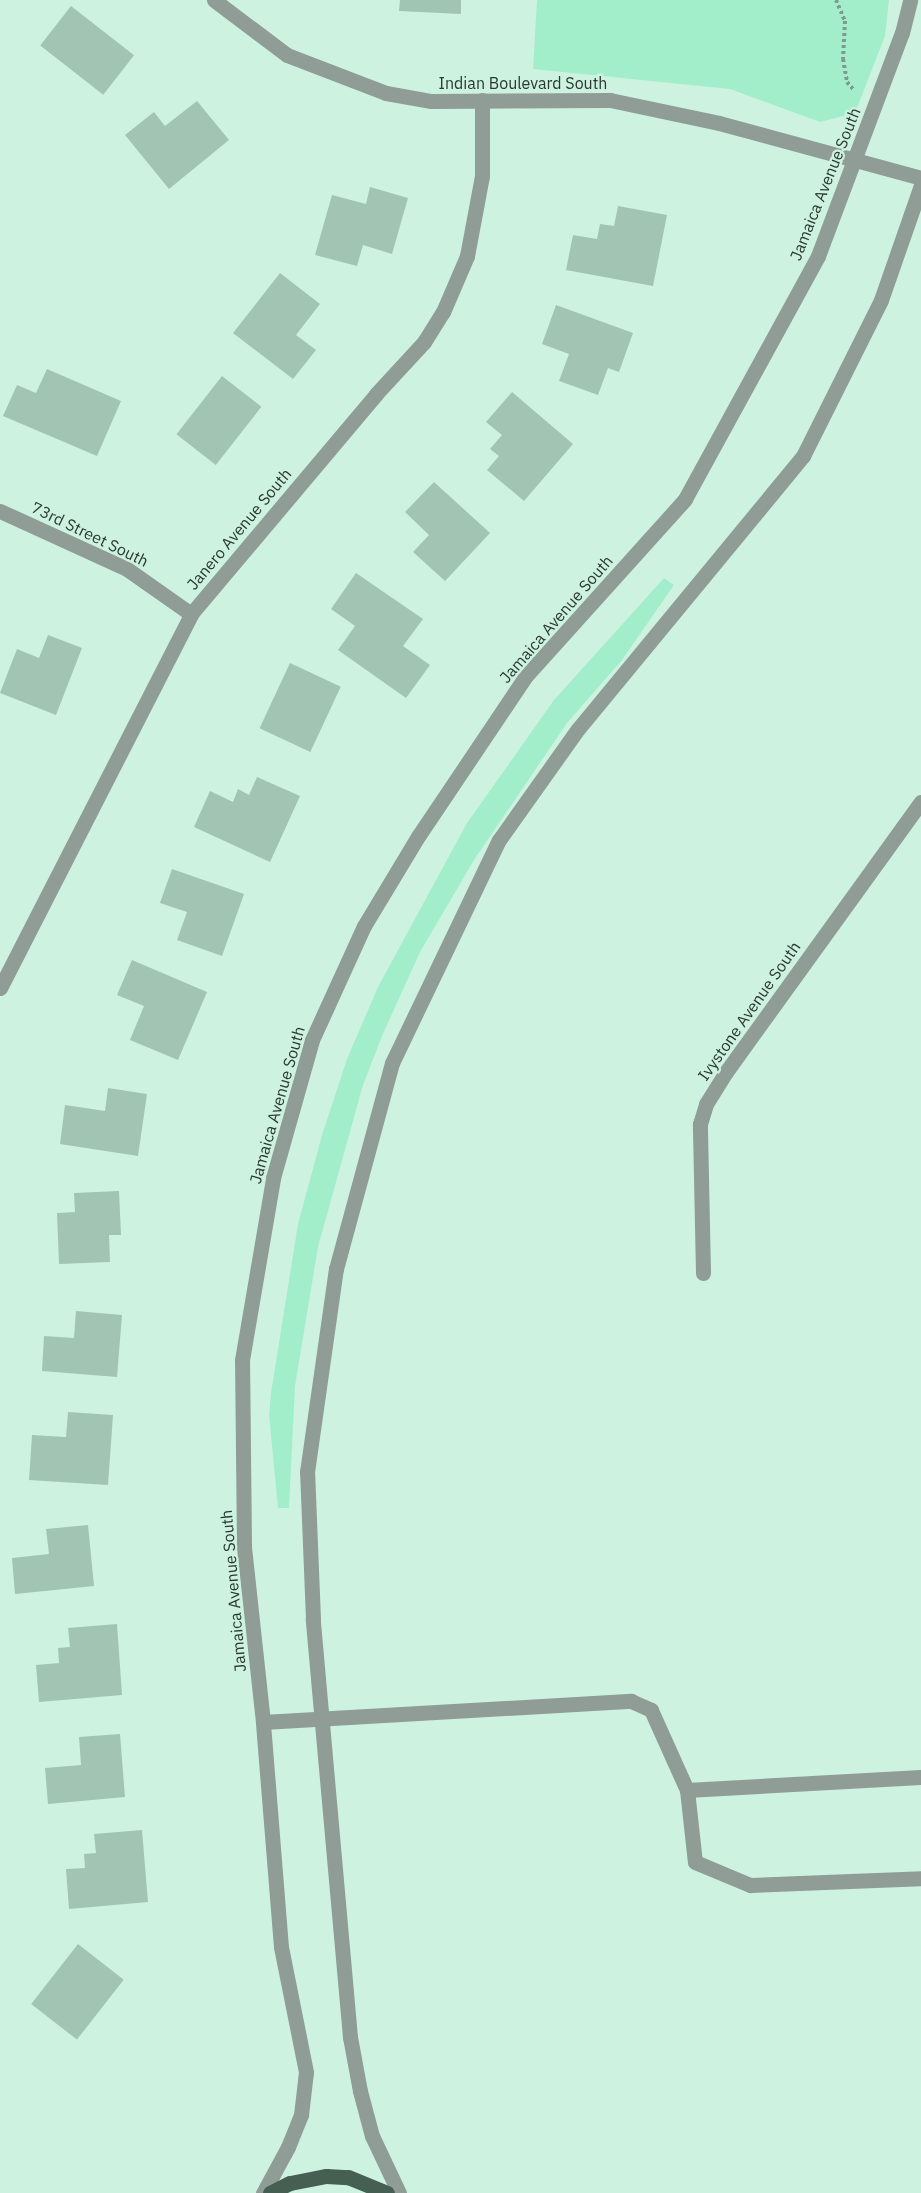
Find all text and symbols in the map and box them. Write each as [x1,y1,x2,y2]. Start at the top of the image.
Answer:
street label: Indian Boulevard South [439,73,607,93]
street label: Jamaica Avenue South [786,105,864,263]
street label: Janero Avenue South [183,464,295,594]
street label: 73rd Street South [28,497,152,571]
street label: Jamaica Avenue South [495,551,617,687]
street label: Ivystone Avenue South [694,938,804,1084]
street label: Jamaica Avenue South [245,1024,309,1186]
street label: Jamaica Avenue South [216,1509,250,1673]

